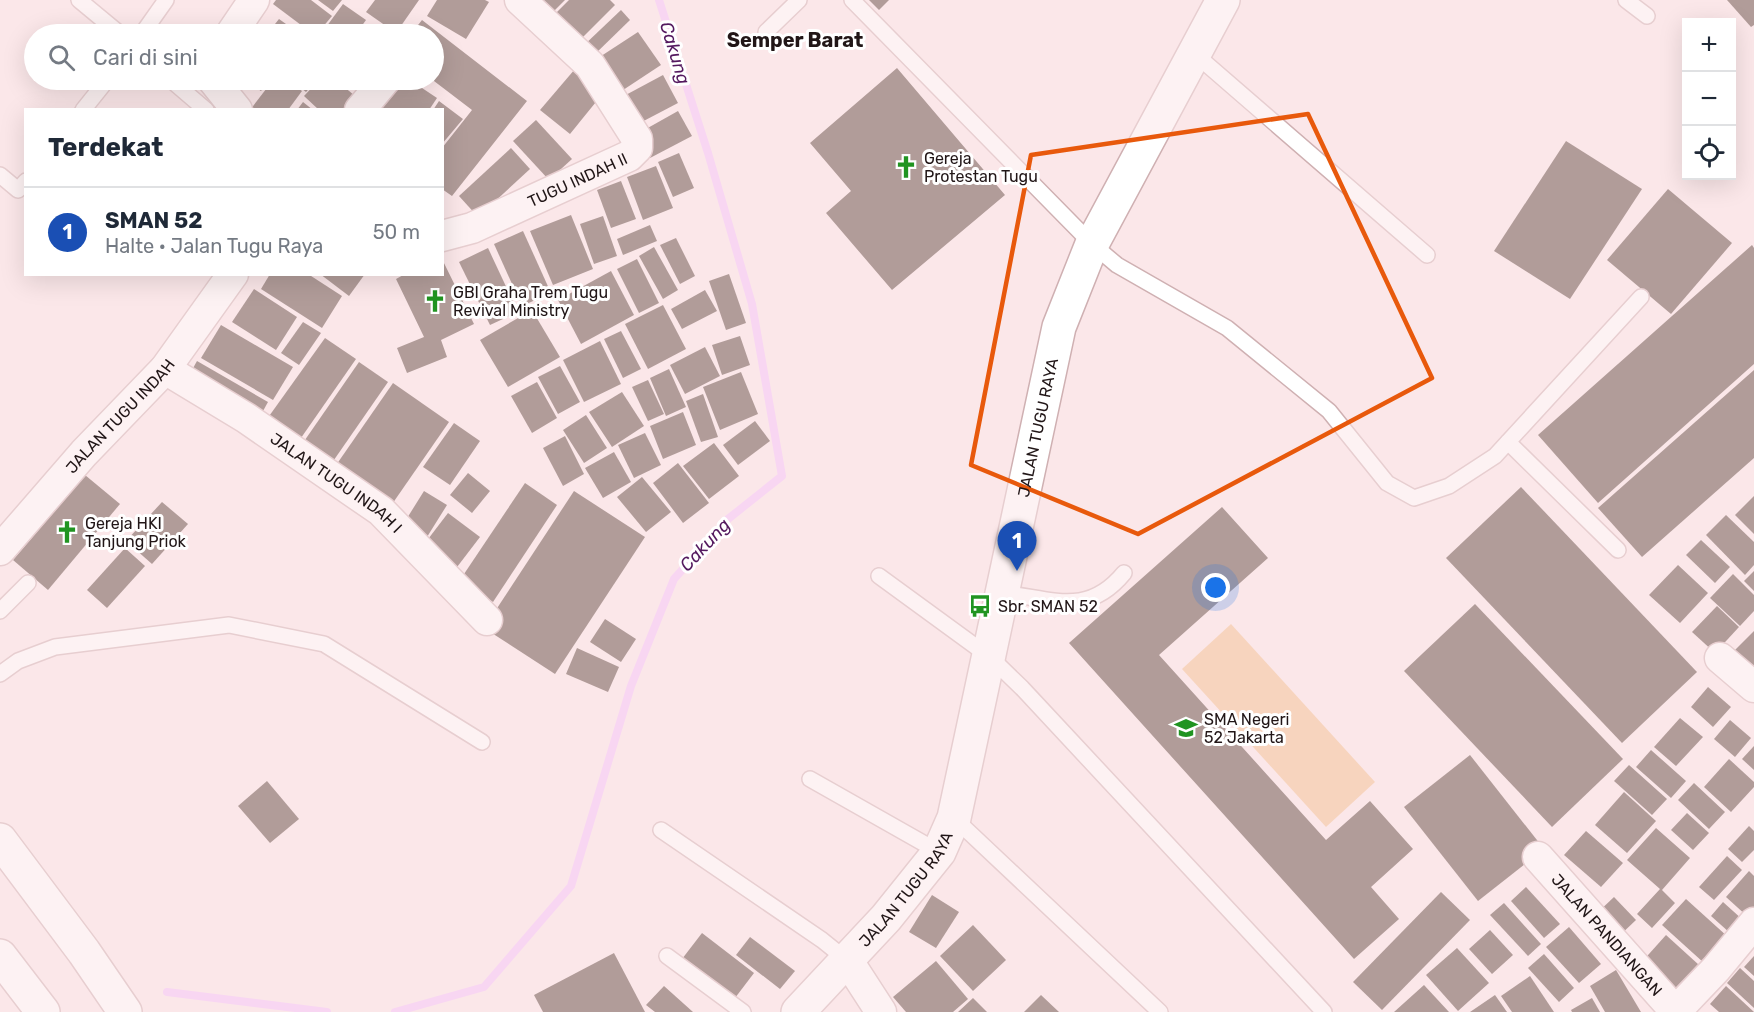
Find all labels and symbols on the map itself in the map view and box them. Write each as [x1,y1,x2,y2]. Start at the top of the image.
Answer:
water label: Cakung [655,19,695,87]
district label: Semper Barat [727,28,863,52]
street label: TUGU INDAH II [524,149,630,211]
place label: Gereja Protestan Tugu [924,149,1038,186]
church icon: Gereja Protestan Tugu [893,154,919,180]
place label: GBI Graha Trem Tugu Revival Ministry [453,283,608,320]
church icon: GBI Graha Trem Tugu Revival Ministry [422,288,448,314]
street label: JALAN TUGU INDAH [62,355,179,477]
street label: JALAN TUGU RAYA [1013,356,1062,499]
street label: JALAN TUGU INDAH I [267,428,406,537]
place label: Gereja HKI Tanjung Priok [85,514,187,551]
water label: Cakung [675,514,735,576]
church icon: Gereja HKI Tanjung Priok [54,519,80,545]
pin: 1 [998,522,1036,571]
your location [1201,573,1230,602]
bus stop icon: Sbr. SMAN 52 [967,593,993,619]
place label: Sbr. SMAN 52 [998,597,1098,616]
place label: SMA Negeri 52 Jakarta [1204,710,1289,747]
school or university icon: SMA Negeri 52 Jakarta [1173,715,1199,741]
street label: JALAN TUGU RAYA [855,828,956,950]
street label: JALAN PANDIANGAN [1548,870,1666,1000]

